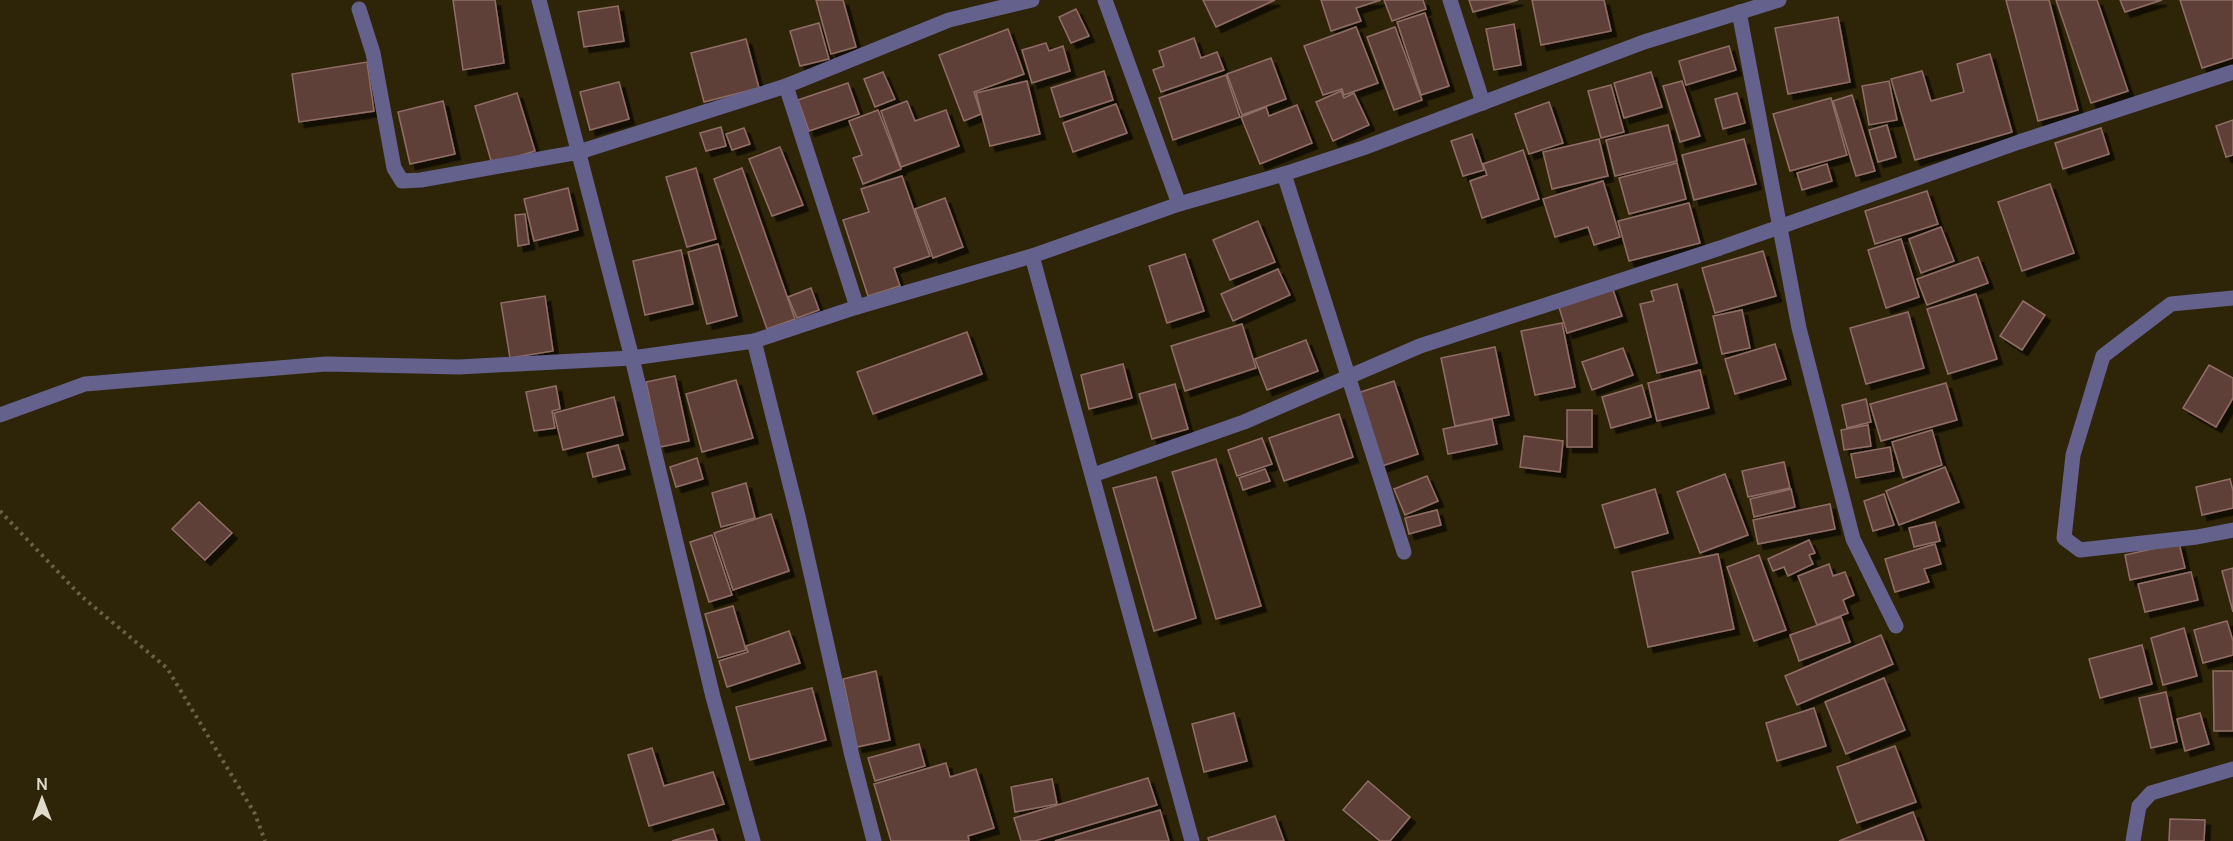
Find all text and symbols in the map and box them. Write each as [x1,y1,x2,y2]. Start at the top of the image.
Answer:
north arrow [12,769,72,829]
text: N [36,773,48,795]

